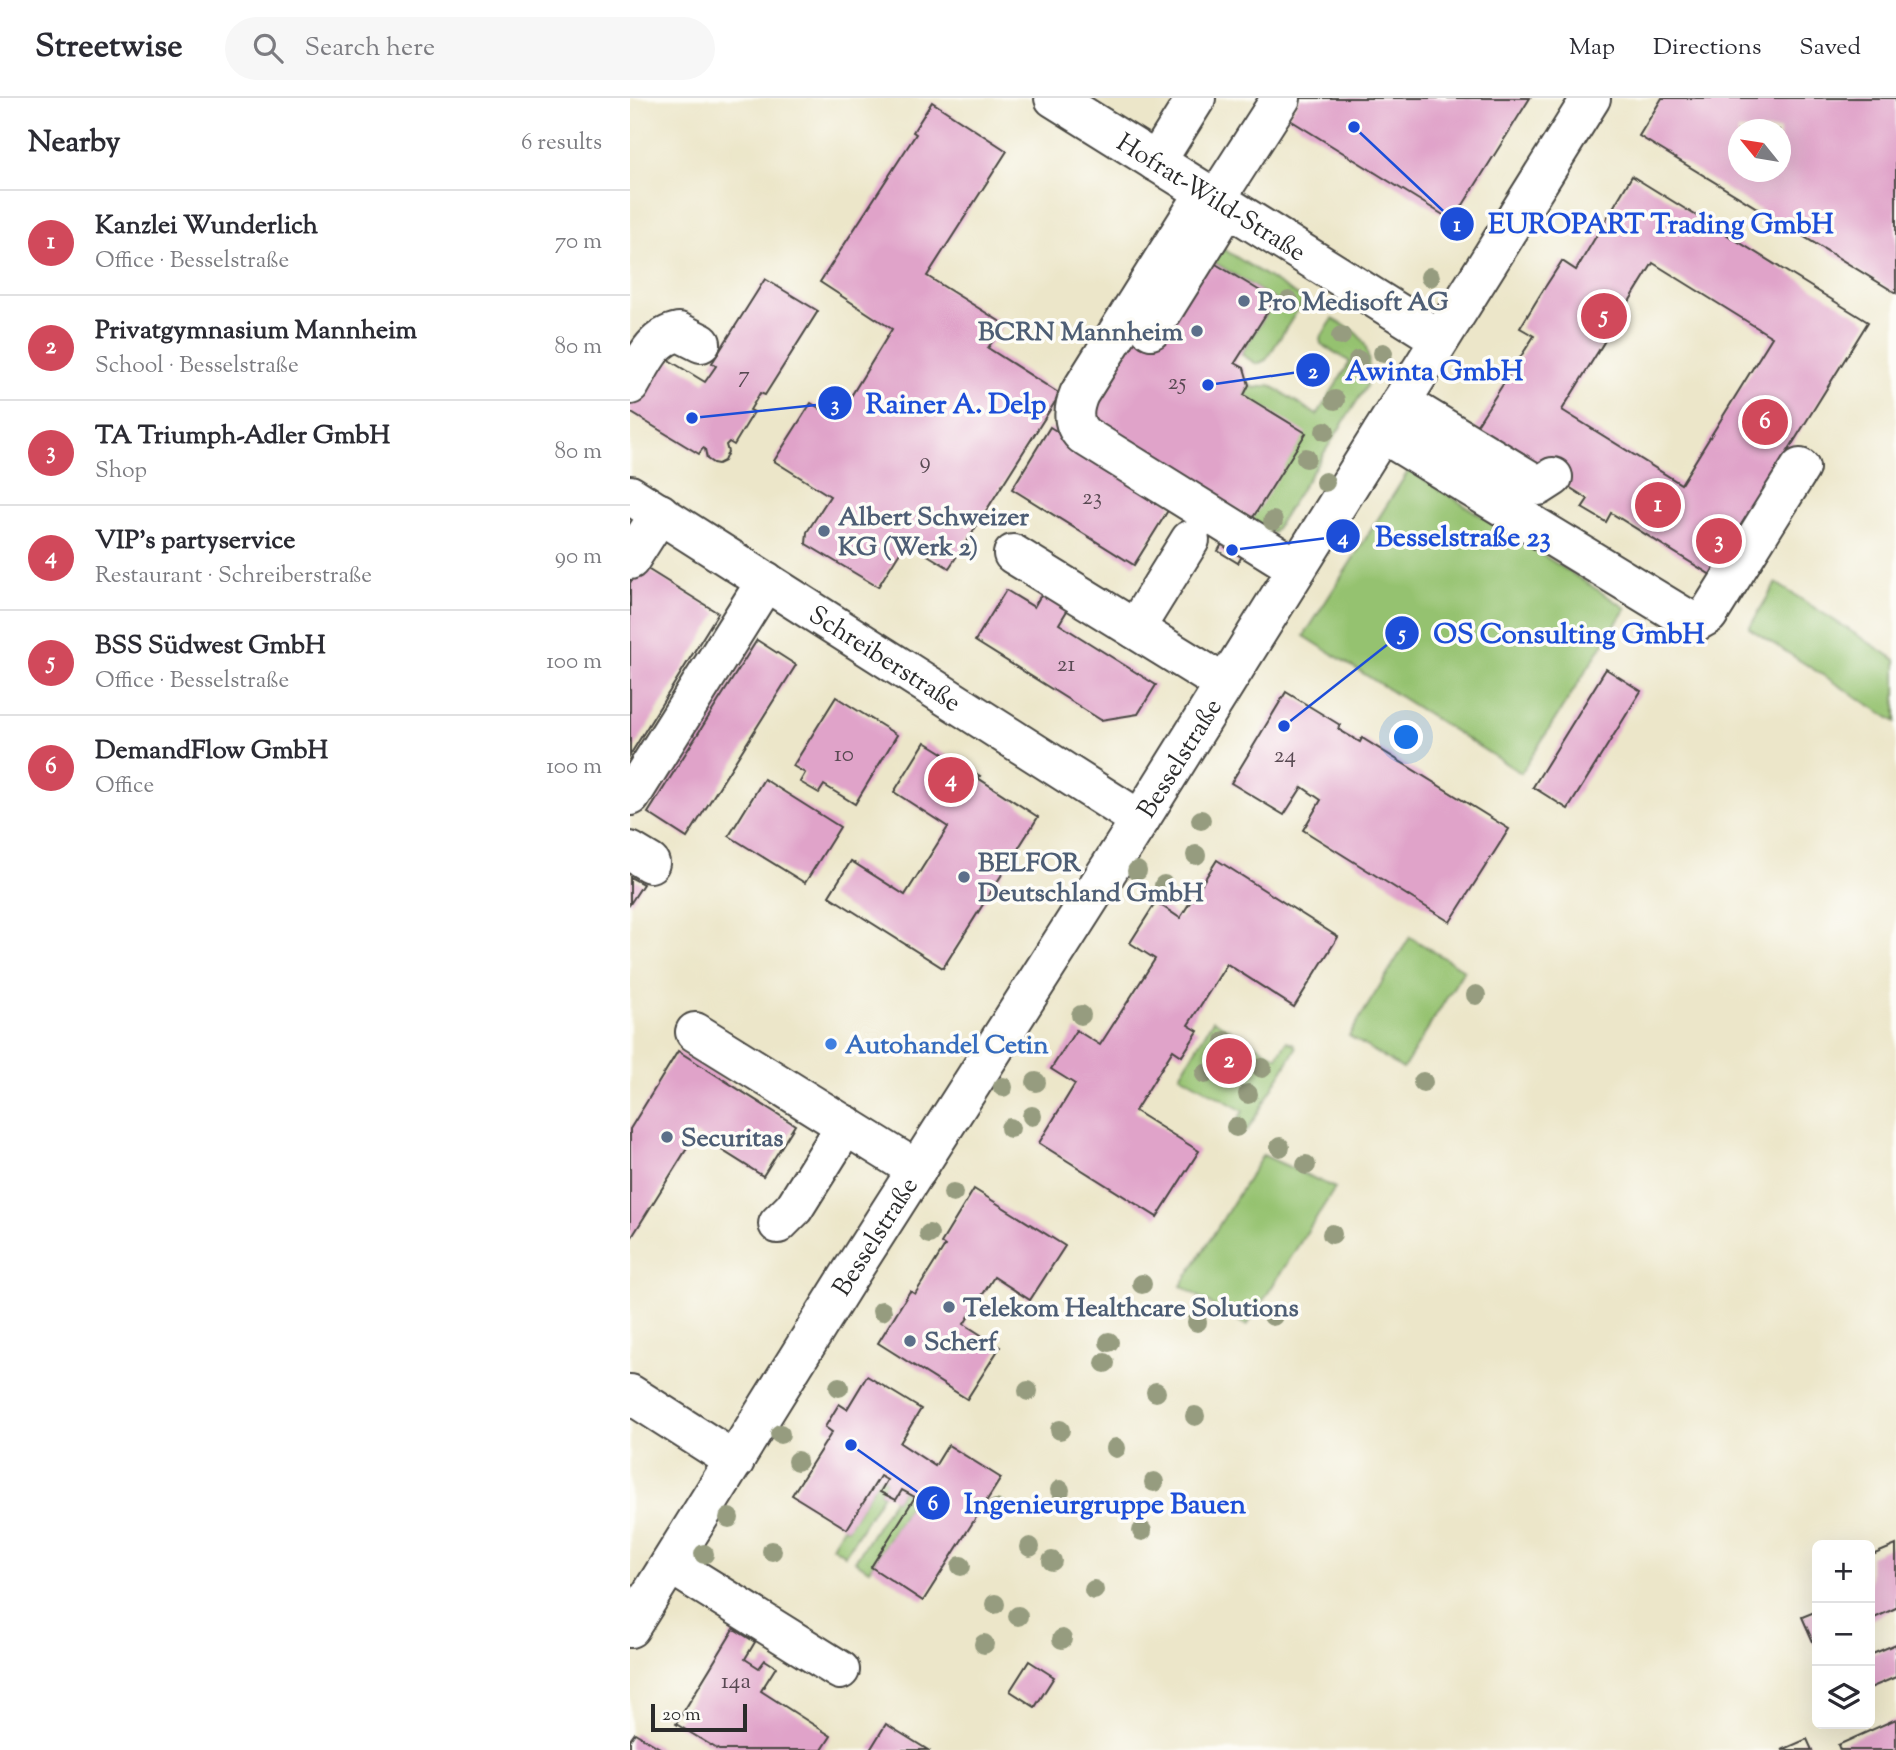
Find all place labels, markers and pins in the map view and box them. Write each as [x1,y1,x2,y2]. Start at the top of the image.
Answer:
callout: EUROPART Trading GmbH [1439,199,1848,248]
place label: Pro Medisoft AG [1258,285,1448,322]
pin: 5 [1581,290,1627,342]
marker: Pro Medisoft AG [1236,293,1252,309]
place label: BCRN Mannheim [978,315,1183,352]
marker: BCRN Mannheim [1189,323,1205,339]
callout: Awinta GmbH [1296,346,1537,395]
callout: Rainer A. Delp [817,379,1061,428]
pin: 6 [1742,396,1788,448]
pin: 1 [1635,479,1681,531]
place label: Albert Schweizer KG (Werk 2) [838,500,1029,567]
callout: Besselstraße 23 [1326,512,1564,561]
pin: 3 [1696,515,1742,567]
marker: Albert Schweizer KG (Werk 2) [816,523,832,539]
callout: OS Consulting GmbH [1384,608,1719,657]
pin: 4 [928,754,974,806]
place label: BELFOR Deutschland GmbH [978,846,1204,913]
marker: BELFOR Deutschland GmbH [956,869,972,885]
place label: Autohandel Cetin [845,1028,1049,1065]
pin: 2 [1206,1035,1252,1087]
marker: Autohandel Cetin [823,1036,839,1052]
place label: Securitas [681,1121,783,1158]
marker: Securitas [659,1129,675,1145]
place label: Telekom Healthcare Solutions [963,1291,1299,1328]
marker: Telekom Healthcare Solutions [941,1299,957,1315]
place label: Scherf [924,1325,999,1362]
marker: Scherf [902,1333,918,1349]
callout: Ingenieurgruppe Bauen [915,1478,1260,1527]

